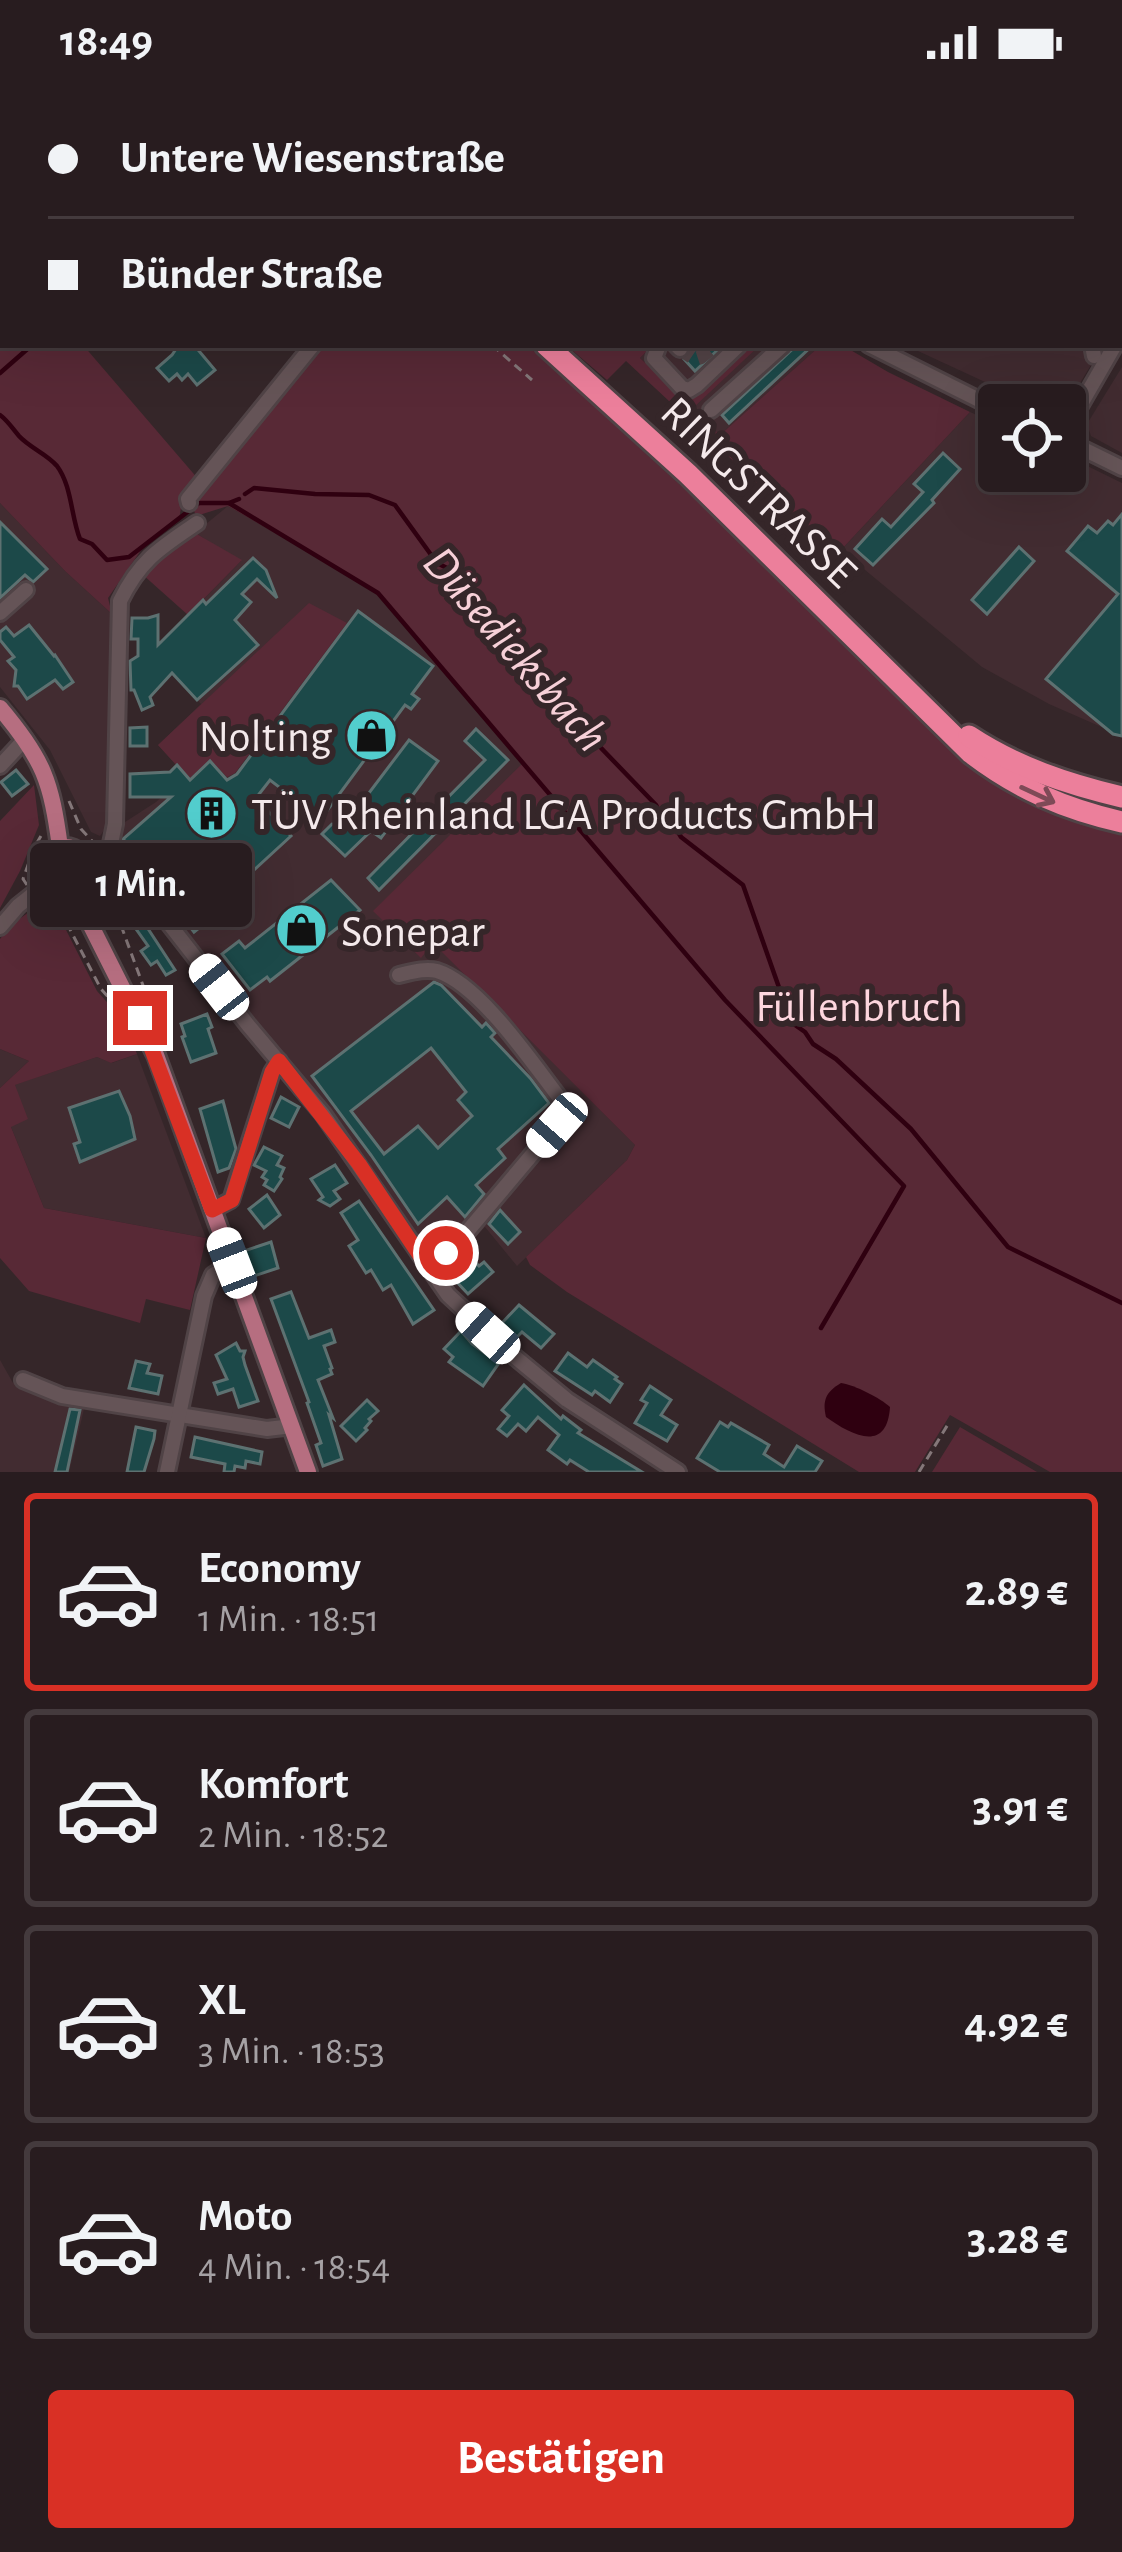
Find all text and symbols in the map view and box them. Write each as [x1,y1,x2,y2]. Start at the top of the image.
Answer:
text: 18:49 [60,19,153,64]
text: Untere Wiesenstraße [120,136,505,181]
text: Bünder Straße [120,252,383,297]
map controls [978,384,1086,492]
button: locate [978,384,1086,492]
street label: RINGSTRASSE [652,389,864,596]
water label: Düsedieksbach [413,538,616,761]
shop icon: Nolting [343,707,399,763]
place label: Nolting [199,715,332,760]
building icon: TÜV Rheinland LGA Products GmbH [184,785,240,841]
one-way arrow [1019,785,1055,807]
place label: TÜV Rheinland LGA Products GmbH [251,791,876,838]
callout: 1 Min. [29,844,251,928]
text: 1 Min. [96,865,186,904]
shop icon: Sonepar [274,902,330,958]
place label: Sonepar [341,910,485,955]
car [183,948,255,1026]
park label: Füllenbruch [755,985,963,1030]
route end [113,991,167,1045]
car [520,1086,594,1164]
car [202,1223,262,1303]
route start [419,1226,473,1280]
car [449,1296,527,1370]
icon: car [54,1538,162,1646]
text: Economy [198,1546,361,1591]
text: 2.89 € [965,1569,1068,1614]
text: 1 Min. · 18:51 [198,1600,379,1639]
icon: car [54,1754,162,1862]
text: Komfort [198,1762,348,1807]
text: 3.91 € [973,1785,1068,1830]
text: 2 Min. · 18:52 [198,1816,388,1855]
icon: car [54,1970,162,2078]
text: XL [198,1978,246,2023]
text: 4.92 € [964,2001,1068,2046]
text: 3 Min. · 18:53 [198,2032,385,2071]
icon: car [54,2186,162,2294]
text: Moto [198,2194,293,2239]
text: 3.28 € [967,2217,1068,2262]
text: 4 Min. · 18:54 [198,2248,390,2287]
button: Bestätigen [48,2390,1074,2528]

